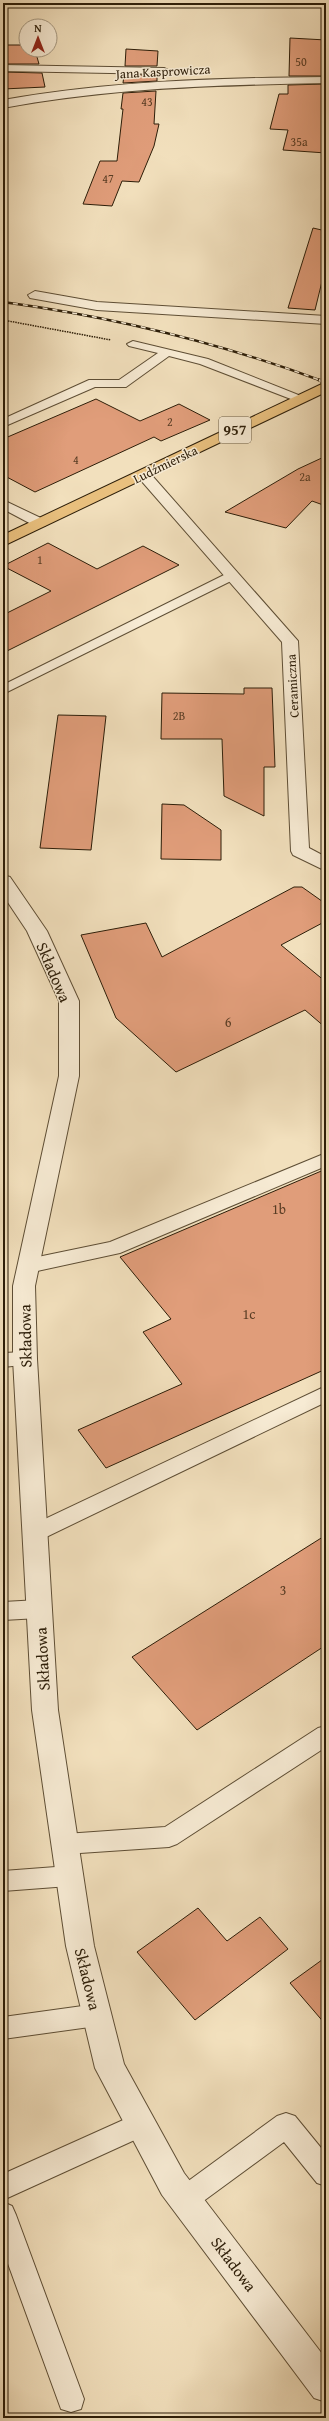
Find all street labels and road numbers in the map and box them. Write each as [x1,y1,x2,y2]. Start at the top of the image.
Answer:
street label: Jana Kasprowicza [113,59,212,84]
road number: 957 [219,417,251,443]
street label: Ludźmierska [130,440,201,488]
street label: Ceramiczna [281,653,304,718]
street label: Składowa [31,938,78,1006]
street label: Składowa [12,1304,38,1368]
street label: Składowa [28,1626,56,1691]
street label: Składowa [69,1945,107,2013]
street label: Składowa [205,2231,263,2297]

